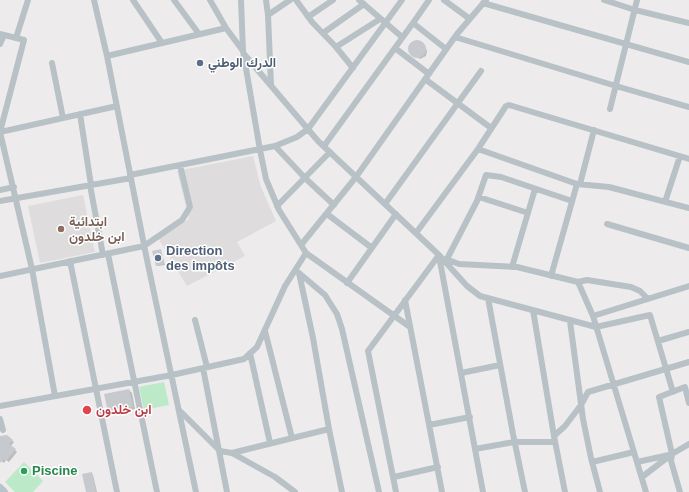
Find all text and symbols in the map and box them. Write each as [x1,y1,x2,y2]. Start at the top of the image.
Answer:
place label: الدرك الوطني [208,55,276,71]
marker: الدرك الوطني [195,58,205,68]
place label: ابتدائية ابن خلدون [69,214,125,245]
marker: ابتدائية ابن خلدون [56,224,66,234]
place label: Direction des impôts [166,243,235,274]
marker: Direction des impôts [153,253,163,263]
place label: ابن خلدون [96,402,152,418]
marker: ابن خلدون [81,404,93,416]
place label: Piscine [32,463,78,479]
marker: Piscine [19,466,29,476]

